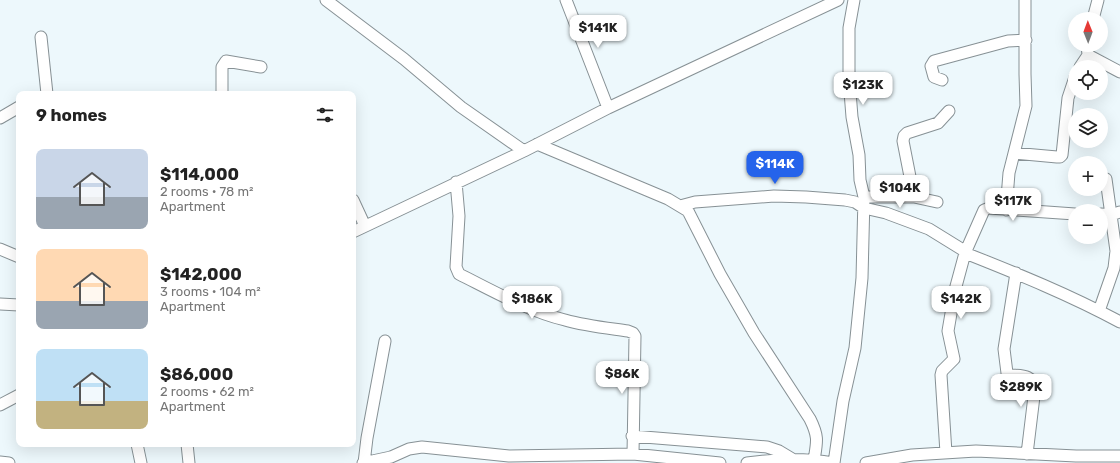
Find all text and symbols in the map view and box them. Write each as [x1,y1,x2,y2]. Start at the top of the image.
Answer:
north arrow [1068,12,1108,52]
map controls [1068,12,1108,244]
pin: $141K [570,15,626,49]
text: $141K [579,20,617,35]
button: locate [1068,60,1108,100]
pin: $123K [835,72,891,106]
text: $123K [843,77,883,92]
icon: filters [314,104,336,126]
text: 9 homes [36,105,107,125]
button: layers [1068,108,1108,148]
pin: $114K [747,151,803,185]
text: $114K [755,156,795,171]
button: + [1068,156,1108,196]
text: $114,000 [160,164,239,184]
icon: home [68,165,116,213]
pin: $104K [872,175,928,209]
text: $104K [879,180,921,195]
text: 2 rooms · 78 m² [160,184,254,199]
pin: $117K [985,188,1041,222]
text: $117K [994,193,1032,208]
text: Apartment [160,199,225,214]
button: − [1068,204,1108,244]
text: $142,000 [160,264,242,284]
icon: home [68,265,116,313]
text: 3 rooms · 104 m² [160,284,261,299]
pin: $186K [504,286,560,320]
pin: $142K [933,286,989,320]
text: $186K [511,291,553,306]
text: $142K [940,291,982,306]
text: Apartment [160,299,225,314]
pin: $86K [598,361,646,395]
text: $86,000 [160,364,233,384]
icon: home [68,365,116,413]
text: $86K [605,366,639,381]
pin: $289K [993,374,1049,408]
text: $289K [1000,379,1042,394]
text: 2 rooms · 62 m² [160,384,254,399]
text: Apartment [160,399,225,414]

